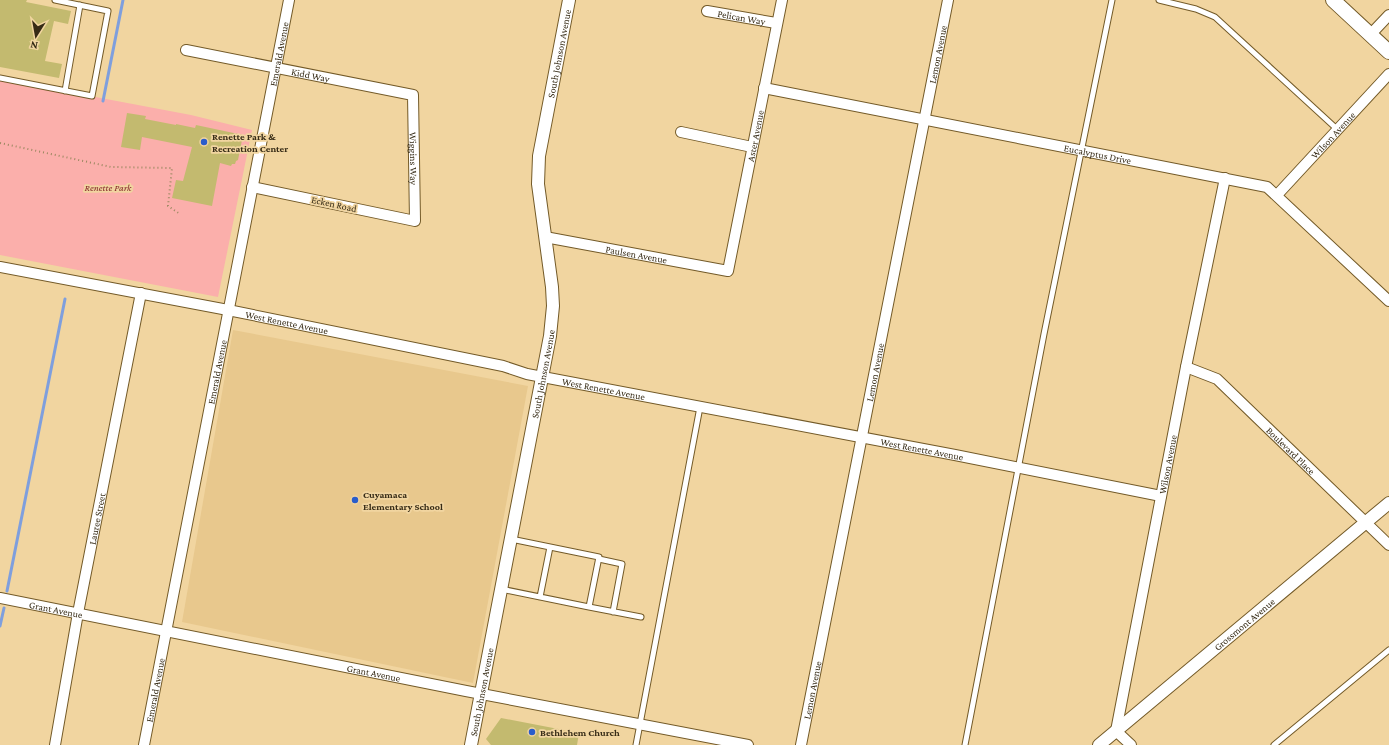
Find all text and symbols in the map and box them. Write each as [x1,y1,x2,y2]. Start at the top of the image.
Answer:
street label: Pelican Way [717,7,767,27]
street label: South Johnson Avenue [545,8,573,99]
north arrow [16,16,56,56]
street label: Emerald Avenue [267,20,290,87]
street label: Lemon Avenue [926,24,949,84]
text: N [29,39,39,52]
street label: Kidd Way [291,66,331,84]
street label: Aster Avenue [744,109,766,162]
street label: Wilson Avenue [1308,109,1358,161]
place label: Renette Park & Recreation Center [212,131,288,154]
street label: Wiggins Way [408,132,420,186]
marker: Renette Park & Recreation Center [199,137,209,147]
street label: Eucalyptus Drive [1063,142,1133,166]
park label: Renette Park [85,182,132,193]
street label: Ecken Road [310,194,358,214]
street label: Paulsen Avenue [605,243,669,265]
street label: West Renette Avenue [244,308,330,336]
street label: South Johnson Avenue [529,329,556,419]
street label: Emerald Avenue [205,338,228,405]
street label: Lemon Avenue [863,342,886,402]
street label: West Renette Avenue [561,375,647,402]
street label: Boulevard Place [1264,424,1318,477]
street label: Wilson Avenue [1156,433,1178,495]
street label: West Renette Avenue [880,436,965,462]
place label: Cuyamaca Elementary School [363,489,443,512]
street label: Lauree Street [86,491,107,546]
marker: Cuyamaca Elementary School [350,495,360,505]
street label: Grossmont Avenue [1212,595,1277,652]
street label: Grant Avenue [28,598,84,620]
street label: South Johnson Avenue [467,646,495,737]
street label: Emerald Avenue [143,656,166,723]
street label: Lemon Avenue [801,659,823,720]
street label: Grant Avenue [346,662,402,683]
marker: Bethlehem Church [527,727,537,737]
place label: Bethlehem Church [540,727,620,738]

